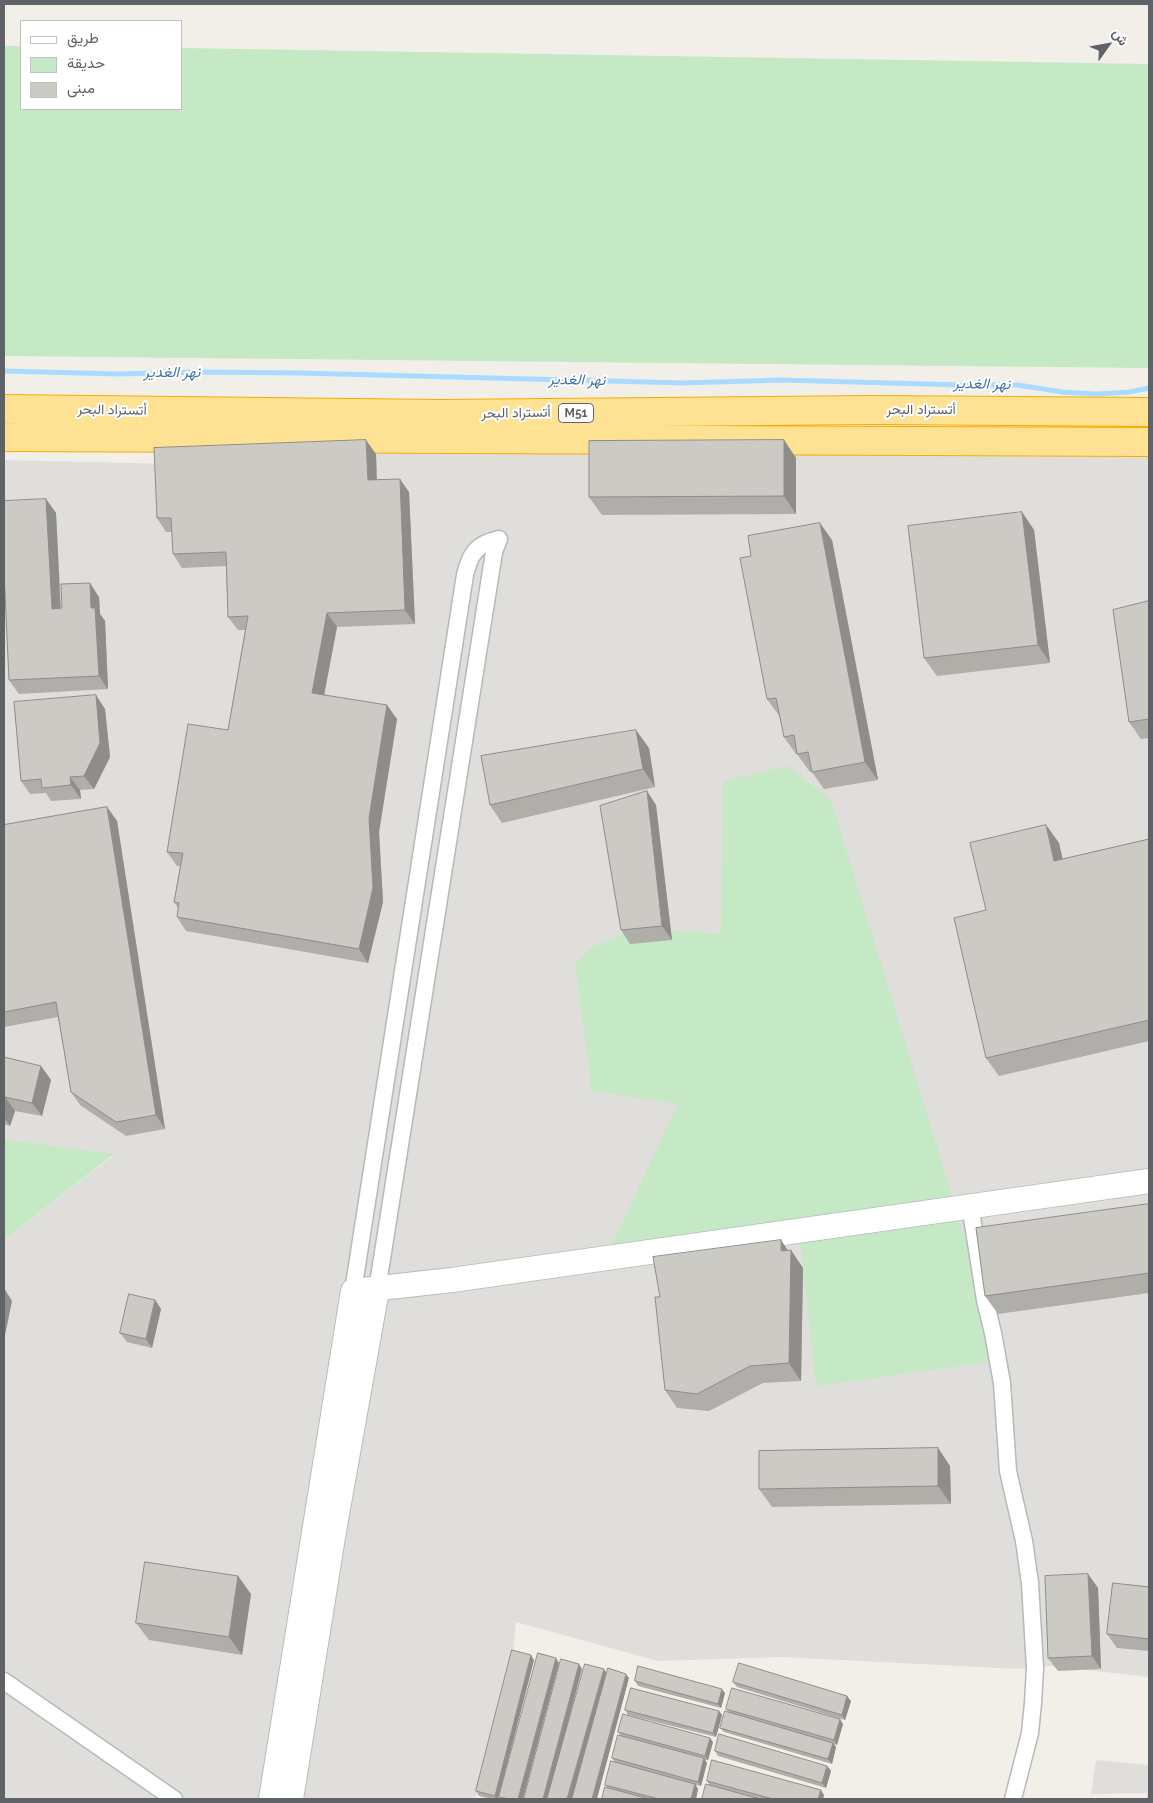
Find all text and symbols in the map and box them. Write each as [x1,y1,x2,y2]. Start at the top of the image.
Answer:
legend [20,20,182,110]
north arrow [1083,20,1133,70]
text: ش [1109,26,1132,48]
text: طريق [67,29,99,47]
text: حديقة [67,54,105,72]
text: مبنى [67,79,95,97]
water label: نهر الغدير [144,363,200,381]
water label: نهر الغدير [549,371,605,389]
water label: نهر الغدير [954,375,1010,393]
street label: أتستراد البحر [77,401,147,419]
street label: أتستراد البحر [886,402,956,418]
road number: M51 [558,403,594,422]
street label: أتستراد البحر [481,404,551,422]

